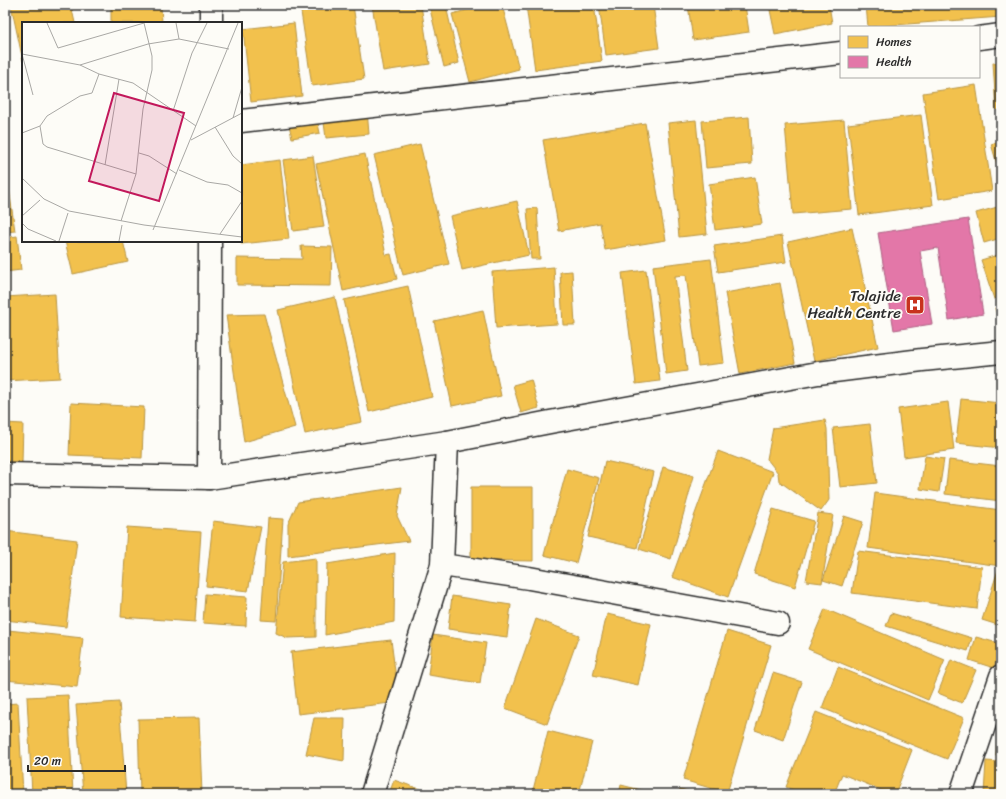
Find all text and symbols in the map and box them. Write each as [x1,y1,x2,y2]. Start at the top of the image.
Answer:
inset map [22,22,242,242]
legend [840,26,980,78]
text: Homes [876,31,912,53]
text: Health [876,51,912,73]
place label: Tolajide Health Centre [807,283,901,326]
hospital icon: Tolajide Health Centre [904,294,926,316]
scale bar [28,747,125,773]
text: 20 m [34,750,61,772]

